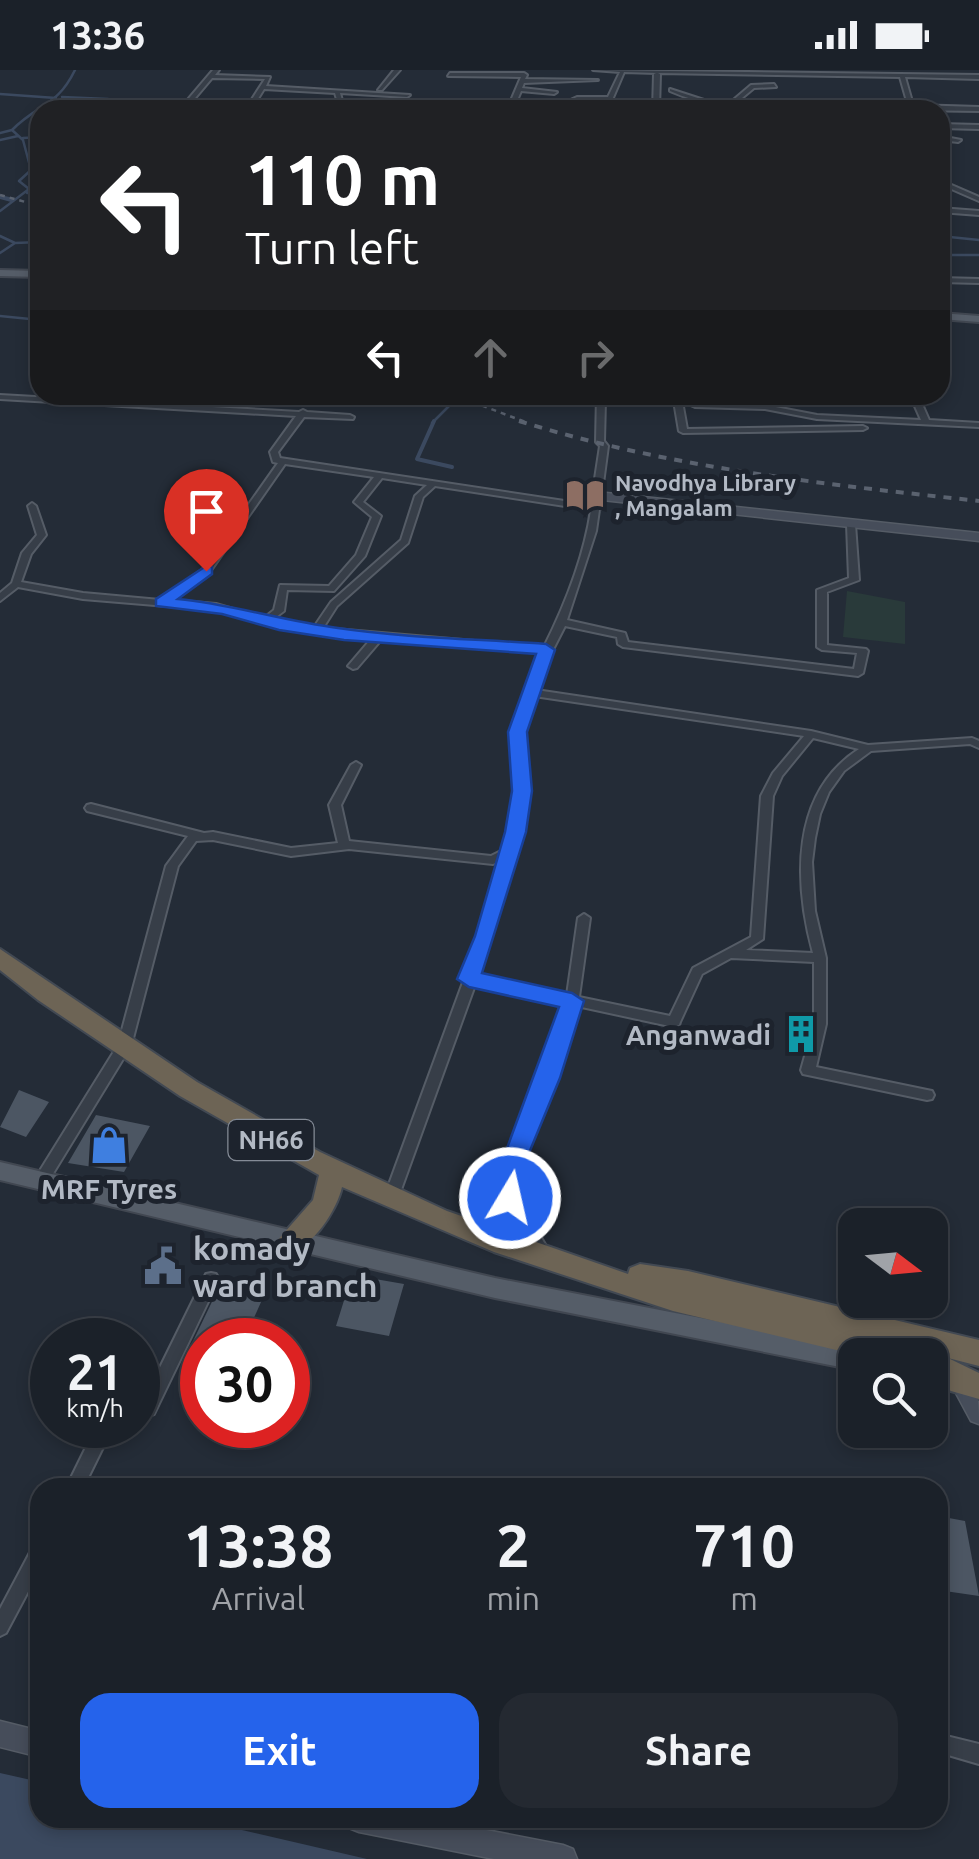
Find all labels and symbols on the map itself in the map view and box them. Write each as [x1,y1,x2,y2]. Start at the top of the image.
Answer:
pin [164,469,249,572]
place label: Navodhya Library , Mangalam [615,470,796,520]
library icon: Navodhya Library , Mangalam [564,474,606,516]
building icon: Anganwadi [780,1013,822,1055]
place label: Anganwadi [626,1019,771,1050]
road number: NH66 [228,1120,314,1160]
shop icon: MRF Tyres [88,1124,130,1166]
position arrow [458,1146,562,1250]
place label: MRF Tyres [41,1173,177,1204]
north arrow [838,1208,948,1318]
place label: komady ward branch [193,1230,377,1303]
public building icon: komady ward branch [142,1245,184,1287]
speed limit sign: 30 [180,1318,310,1448]

